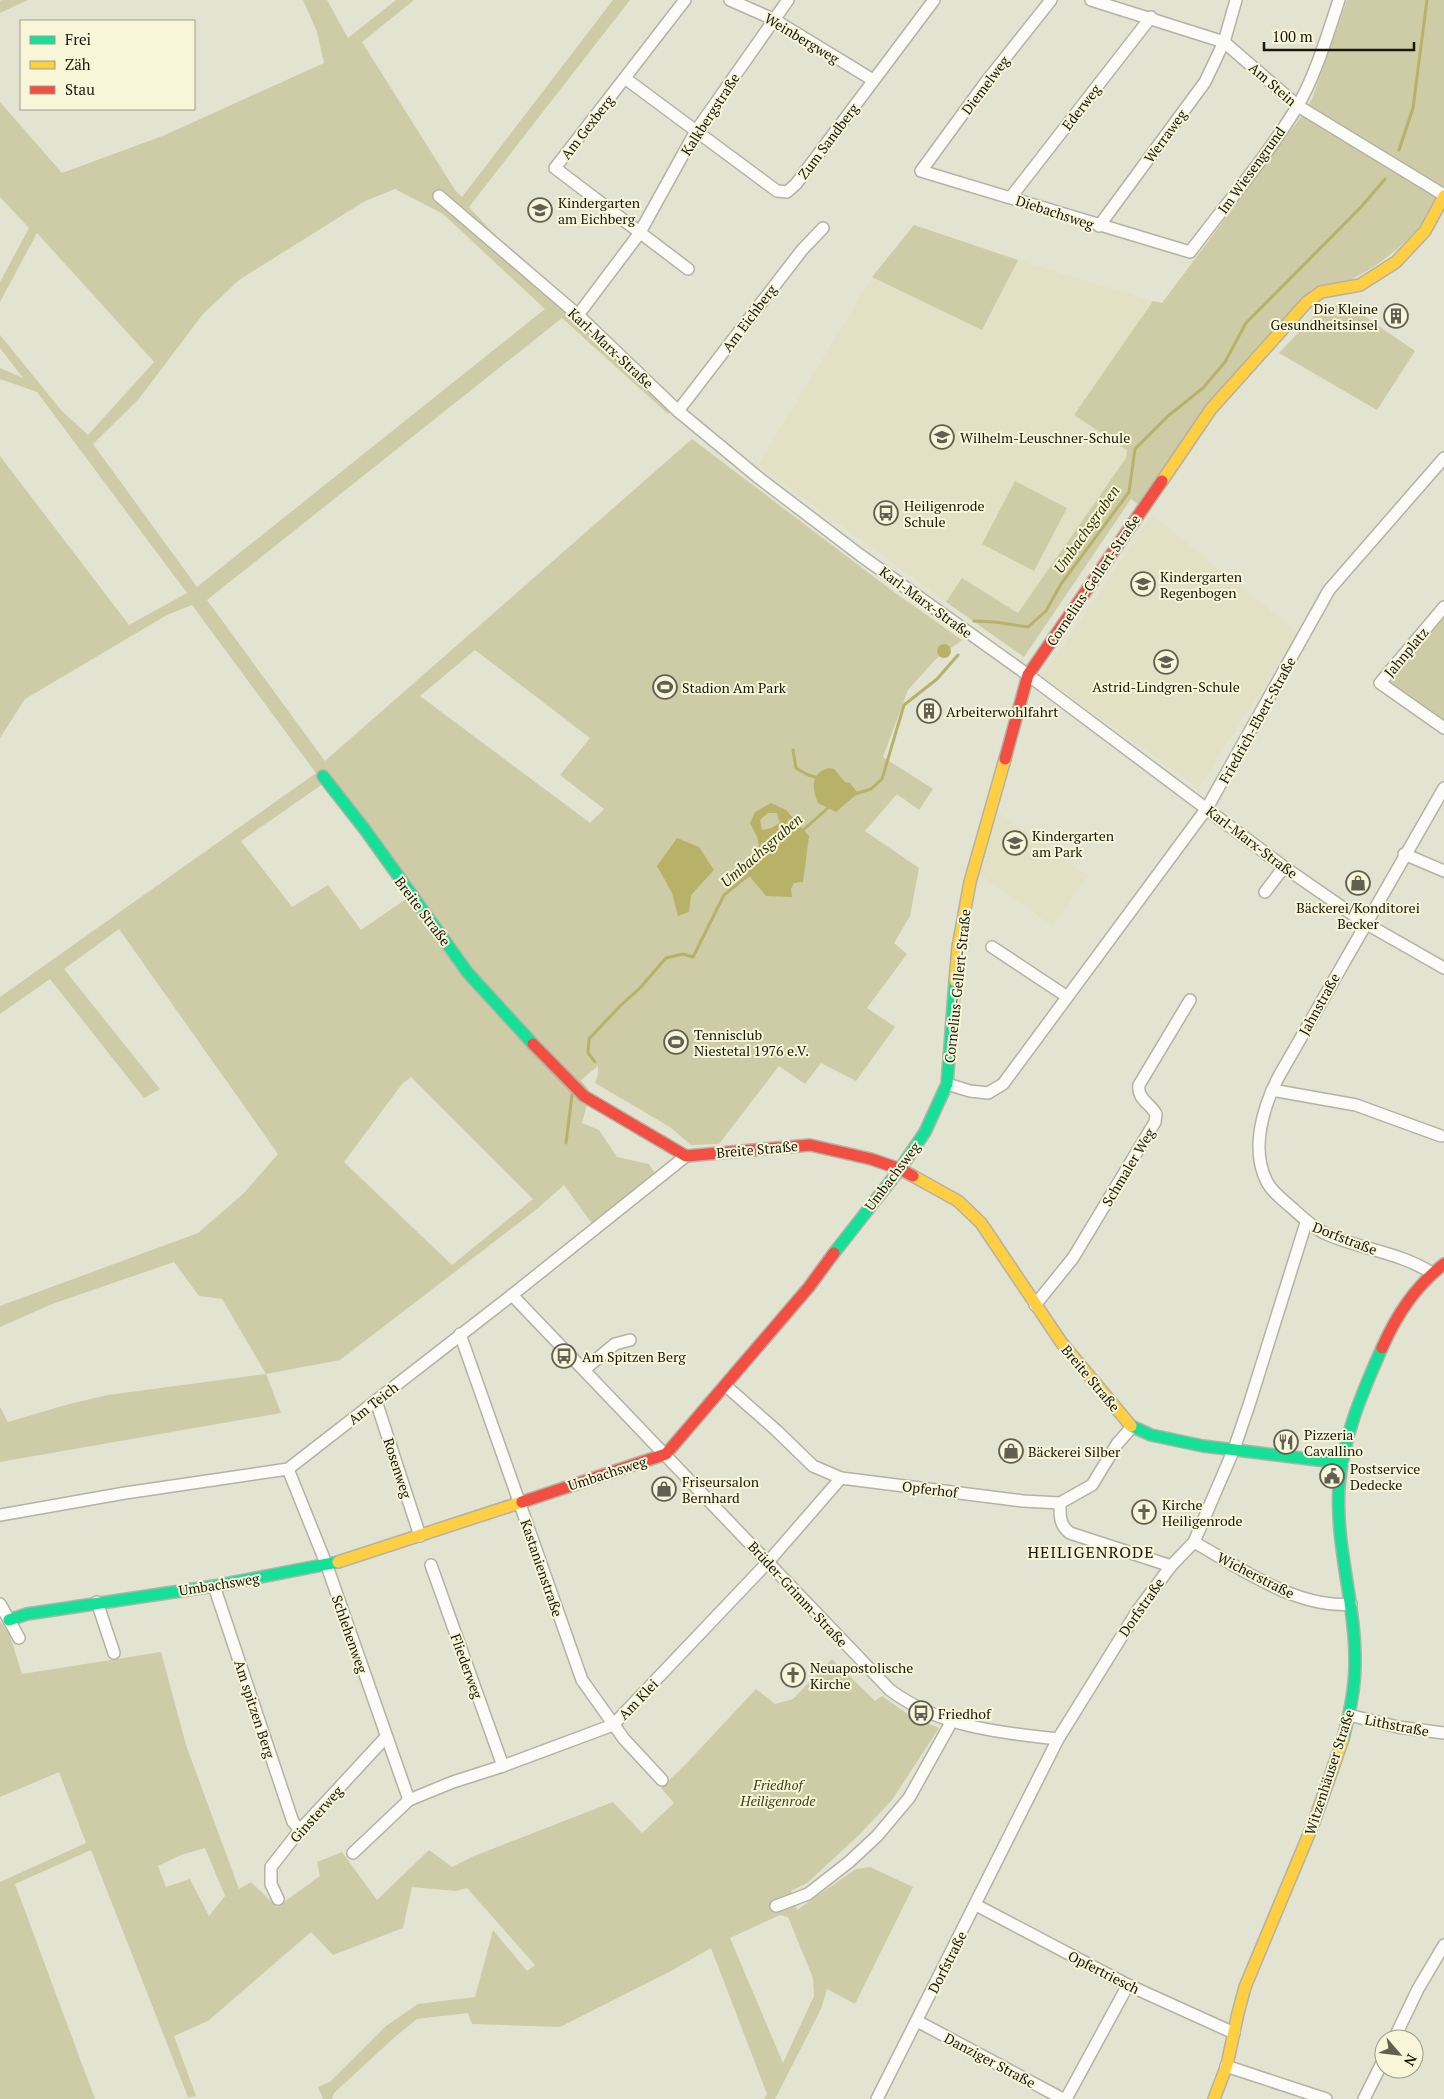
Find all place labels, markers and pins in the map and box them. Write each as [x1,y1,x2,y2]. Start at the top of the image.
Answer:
place label: Kindergarten am Eichberg [558,193,641,228]
school or university icon: Kindergarten am Eichberg [527,197,553,223]
place label: Die Kleine Gesundheitsinsel [1271,299,1378,334]
building icon: Die Kleine Gesundheitsinsel [1383,303,1409,329]
school or university icon: Wilhelm-Leuschner-Schule [929,424,955,450]
place label: Wilhelm-Leuschner-Schule [960,428,1130,447]
place label: Heiligenrode Schule [904,496,985,531]
bus stop icon: Heiligenrode Schule [873,500,899,526]
place label: Kindergarten Regenbogen [1160,567,1243,602]
school or university icon: Kindergarten Regenbogen [1130,571,1156,597]
school or university icon: Astrid-Lindgren-Schule [1153,649,1179,675]
sports icon: Stadion Am Park [652,674,678,700]
place label: Astrid-Lindgren-Schule [1092,677,1240,696]
place label: Stadion Am Park [682,678,787,697]
building icon: Arbeiterwohlfahrt [916,698,942,724]
place label: Arbeiterwohlfahrt [946,702,1059,721]
place label: Kindergarten am Park [1032,826,1115,861]
school or university icon: Kindergarten am Park [1002,830,1028,856]
shop icon: Bäckerei/Konditorei Becker [1345,870,1371,896]
place label: Bäckerei/Konditorei Becker [1296,898,1420,933]
place label: Tennisclub Niestetal 1976 e.V. [694,1025,809,1060]
sports icon: Tennisclub Niestetal 1976 e.V. [663,1029,689,1055]
bus stop icon: Am Spitzen Berg [551,1343,577,1369]
place label: Am Spitzen Berg [582,1347,686,1366]
place label: Pizzeria Cavallino [1304,1425,1363,1460]
restaurant icon: Pizzeria Cavallino [1273,1429,1299,1455]
shop icon: Bäckerei Silber [998,1438,1024,1464]
place label: Bäckerei Silber [1028,1442,1121,1461]
place label: Postservice Dedecke [1350,1459,1420,1494]
public building icon: Postservice Dedecke [1319,1463,1345,1489]
place label: Friseursalon Bernhard [682,1472,760,1507]
shop icon: Friseursalon Bernhard [651,1476,677,1502]
place label: Kirche Heiligenrode [1162,1495,1243,1530]
church icon: Kirche Heiligenrode [1131,1499,1157,1525]
place label: Neuapostolische Kirche [810,1658,913,1693]
church icon: Neuapostolische Kirche [780,1662,806,1688]
bus stop icon: Friedhof [908,1700,934,1726]
place label: Friedhof [938,1704,992,1723]

